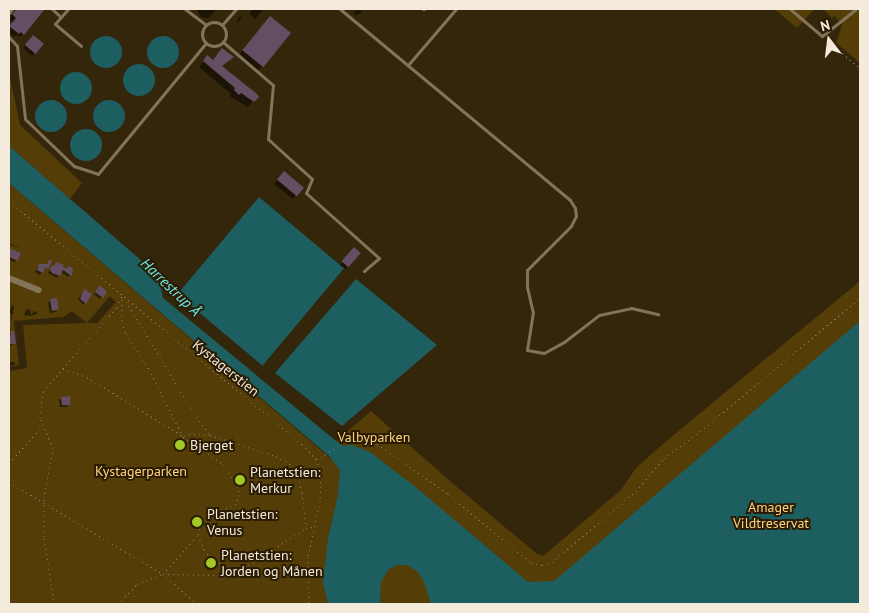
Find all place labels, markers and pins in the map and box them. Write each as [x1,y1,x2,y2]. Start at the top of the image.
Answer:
place label: Bjerget [190,437,233,453]
marker: Bjerget [174,439,186,451]
place label: Planetstien: Merkur [250,464,321,497]
marker: Planetstien: Merkur [234,474,246,486]
place label: Planetstien: Venus [207,506,278,538]
marker: Planetstien: Venus [191,516,203,528]
place label: Planetstien: Jorden og Månen [221,547,323,580]
marker: Planetstien: Jorden og Månen [205,557,217,569]

